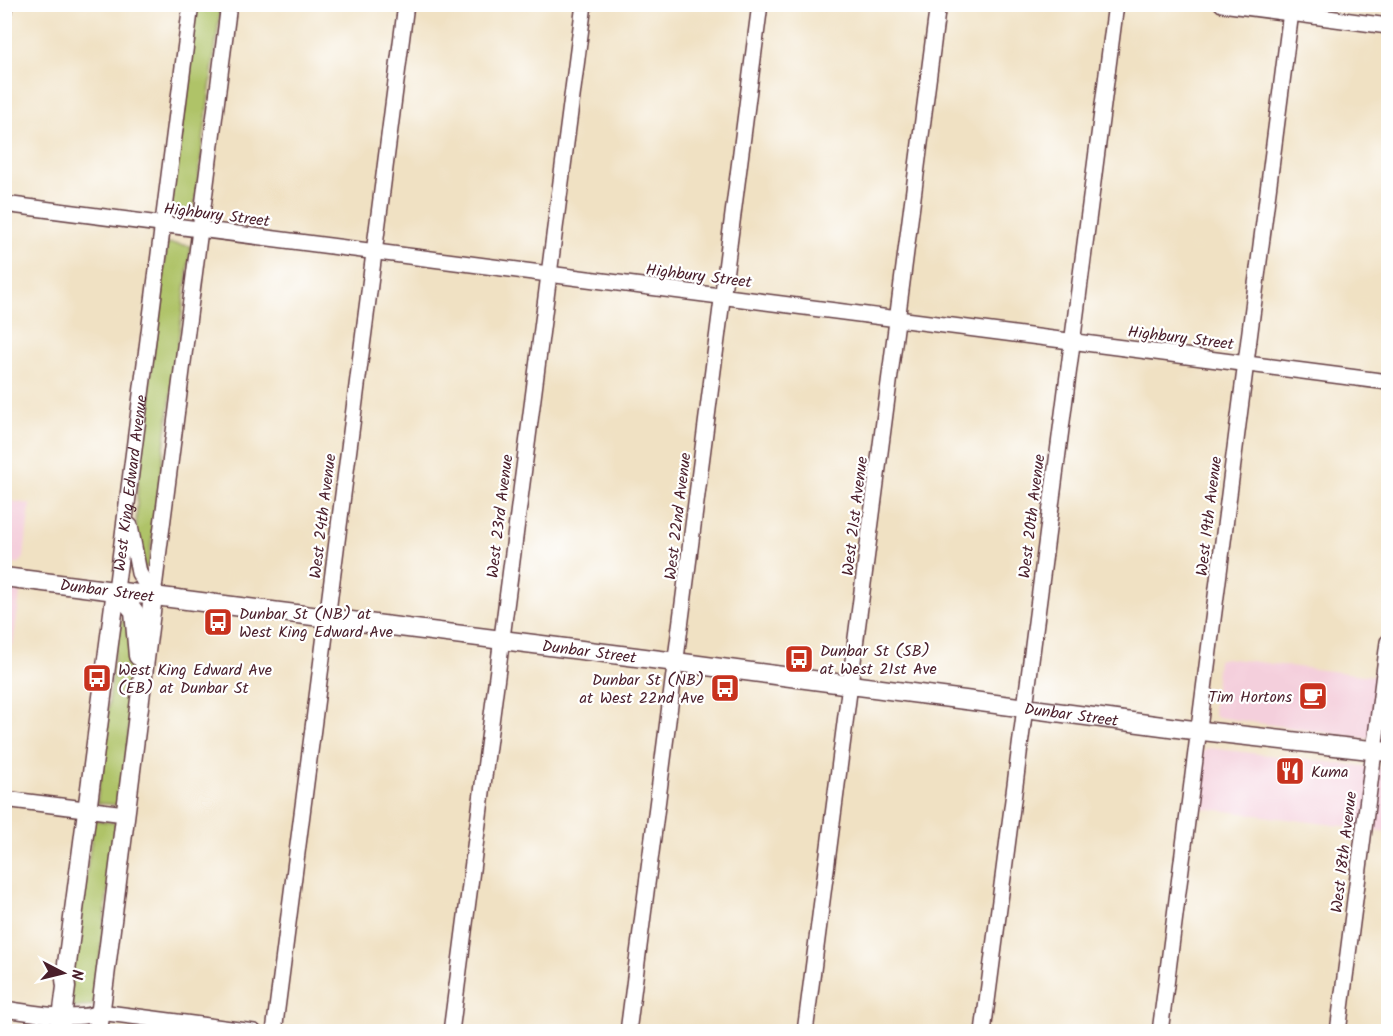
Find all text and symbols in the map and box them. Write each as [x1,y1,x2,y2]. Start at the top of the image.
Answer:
street label: Highbury Street [162,197,272,234]
street label: Highbury Street [644,258,754,295]
street label: Highbury Street [1126,320,1236,357]
street label: West King Edward Avenue [108,393,155,573]
street label: West 22nd Avenue [658,451,699,581]
street label: West 24th Avenue [303,452,344,580]
street label: West 23rd Avenue [481,453,520,579]
street label: West 20th Avenue [1012,453,1052,580]
street label: West 21st Avenue [836,455,875,577]
street label: West 19th Avenue [1190,455,1229,577]
street label: Dunbar Street [58,573,156,610]
place label: Dunbar St (NB) at West King Edward Ave [239,602,393,645]
bus stop icon: Dunbar St (NB) at West King Edward Ave [202,606,234,638]
street label: Dunbar Street [541,634,639,671]
place label: Dunbar St (SB) at West 21st Ave [820,639,937,682]
bus stop icon: Dunbar St (SB) at West 21st Ave [783,643,815,675]
place label: West King Edward Ave (EB) at Dunbar St [118,658,272,701]
bus stop icon: West King Edward Ave (EB) at Dunbar St [81,662,113,694]
place label: Dunbar St (NB) at West 22nd Ave [580,668,704,711]
bus stop icon: Dunbar St (NB) at West 22nd Ave [709,672,741,704]
cafe icon: Tim Hortons [1297,680,1329,712]
place label: Tim Hortons [1208,685,1292,710]
street label: Dunbar Street [1022,697,1120,734]
restaurant icon: Kuma [1274,755,1306,787]
place label: Kuma [1311,760,1348,785]
street label: West 18th Avenue [1325,790,1364,914]
north arrow [33,943,93,1003]
text: N [63,968,89,981]

